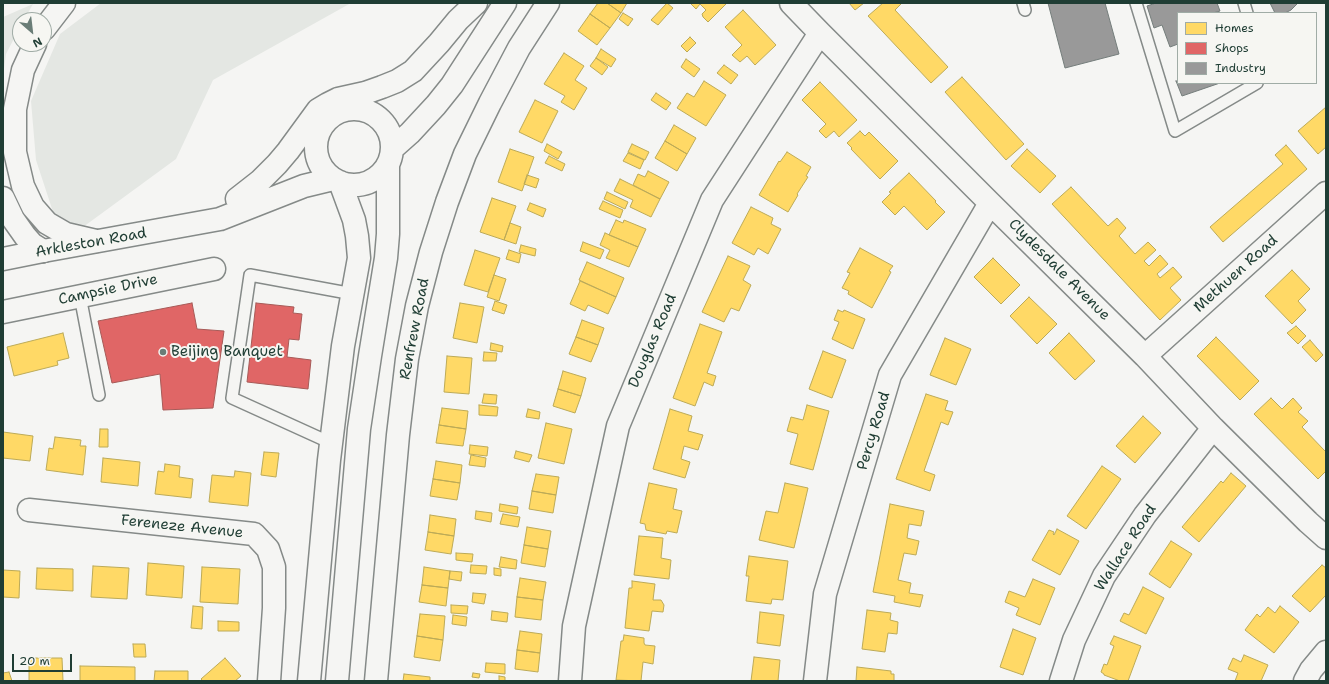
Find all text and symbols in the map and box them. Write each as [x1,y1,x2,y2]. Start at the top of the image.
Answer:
north arrow [12,12,52,52]
legend [1177,12,1317,84]
text: Homes [1215,20,1254,36]
text: N [30,33,45,51]
text: Shops [1215,40,1249,56]
text: Industry [1215,60,1266,76]
street label: Clydesdale Avenue [1004,215,1114,325]
street label: Arkleston Road [34,224,148,262]
street label: Methuen Road [1190,232,1282,316]
street label: Campsie Drive [57,271,159,309]
street label: Renfrew Road [396,277,434,381]
street label: Douglas Road [625,291,681,391]
place label: Beijing Banquet [171,343,283,361]
marker: Beijing Banquet [158,347,168,357]
street label: Percy Road [854,390,894,472]
street label: Wallace Road [1091,501,1161,595]
street label: Fereneze Avenue [120,512,244,542]
scale bar [14,646,74,672]
text: 20 m [19,653,50,669]

